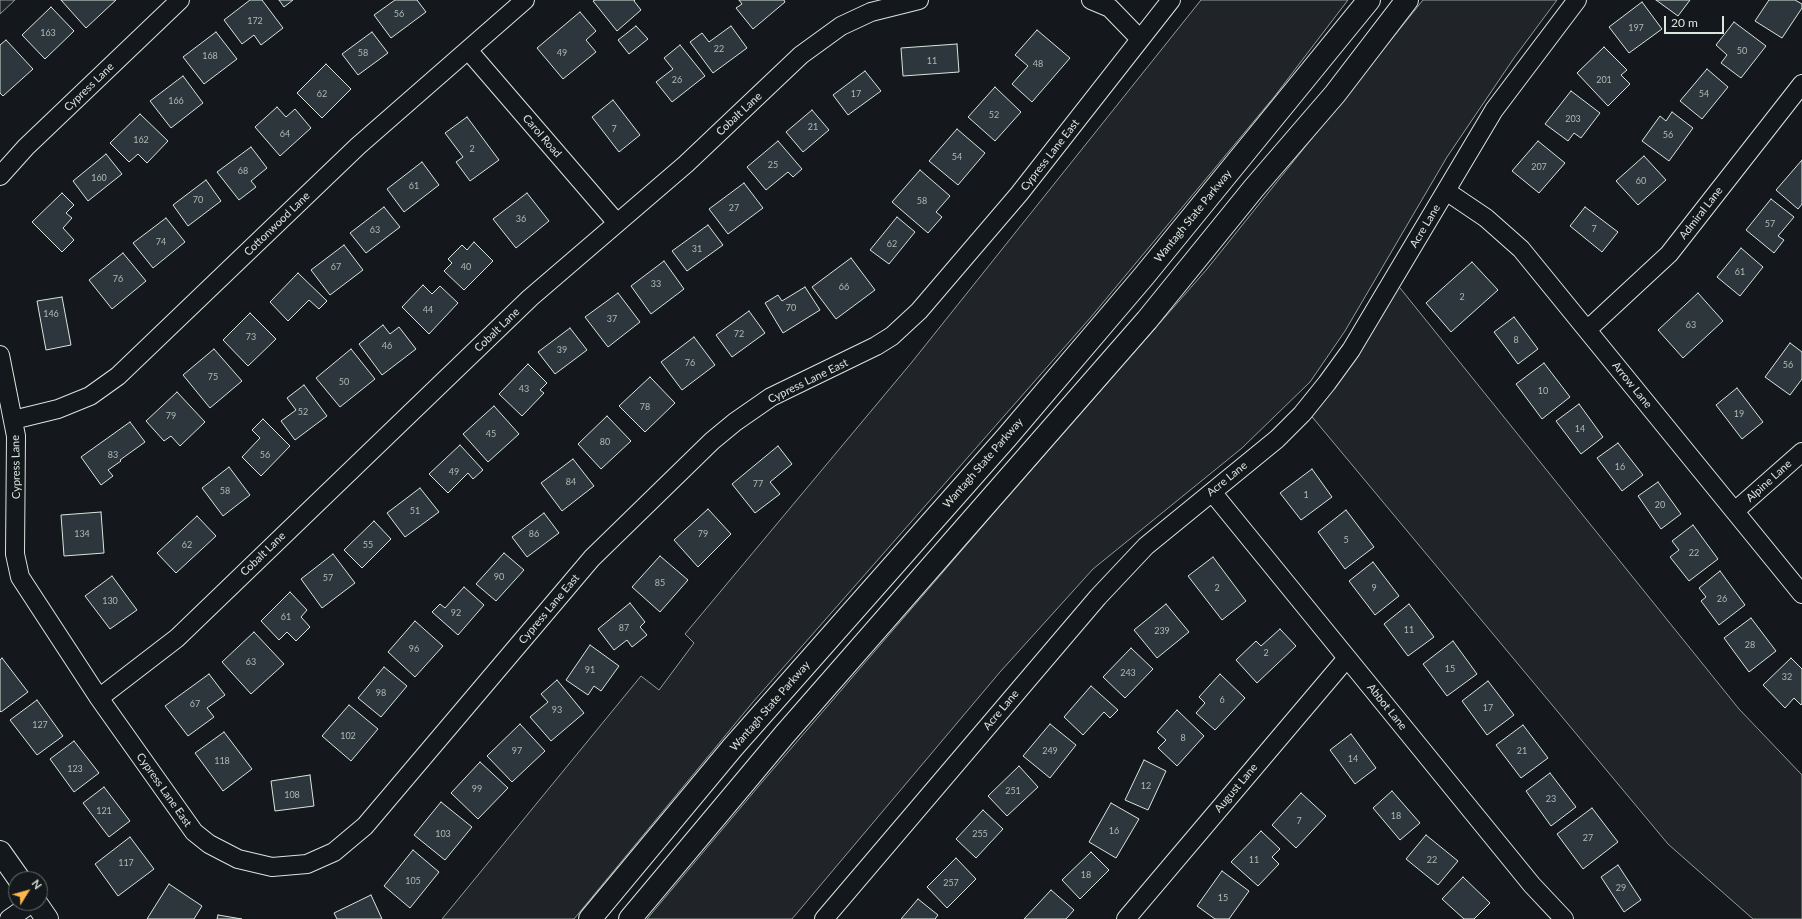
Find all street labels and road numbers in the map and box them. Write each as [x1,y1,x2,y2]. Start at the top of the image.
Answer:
street label: Cypress Lane [61,60,117,114]
street label: Cobalt Lane [713,90,765,138]
street label: Carol Road [520,112,564,160]
street label: Cypress Lane East [1018,117,1082,193]
street label: Wantagh State Parkway [1152,167,1234,265]
street label: Admiral Lane [1676,184,1726,242]
street label: Cottonwood Lane [241,189,313,259]
street label: Acre Lane [1407,202,1443,250]
street label: Cobalt Lane [472,305,522,355]
street label: Cypress Lane East [766,356,850,406]
street label: Arrow Lane [1609,359,1655,411]
street label: Wantagh State Parkway [940,415,1026,511]
street label: Cypress Lane [9,435,23,499]
street label: Alpine Lane [1744,457,1794,505]
street label: Acre Lane [1204,459,1250,499]
street label: Cobalt Lane [238,529,288,579]
street label: Cypress Lane East [516,571,582,647]
street label: Wantagh State Parkway [727,658,813,754]
street label: Abbot Lane [1364,681,1410,733]
street label: Acre Lane [981,687,1021,733]
street label: Cypress Lane East [134,750,194,830]
street label: August Lane [1212,761,1260,815]

